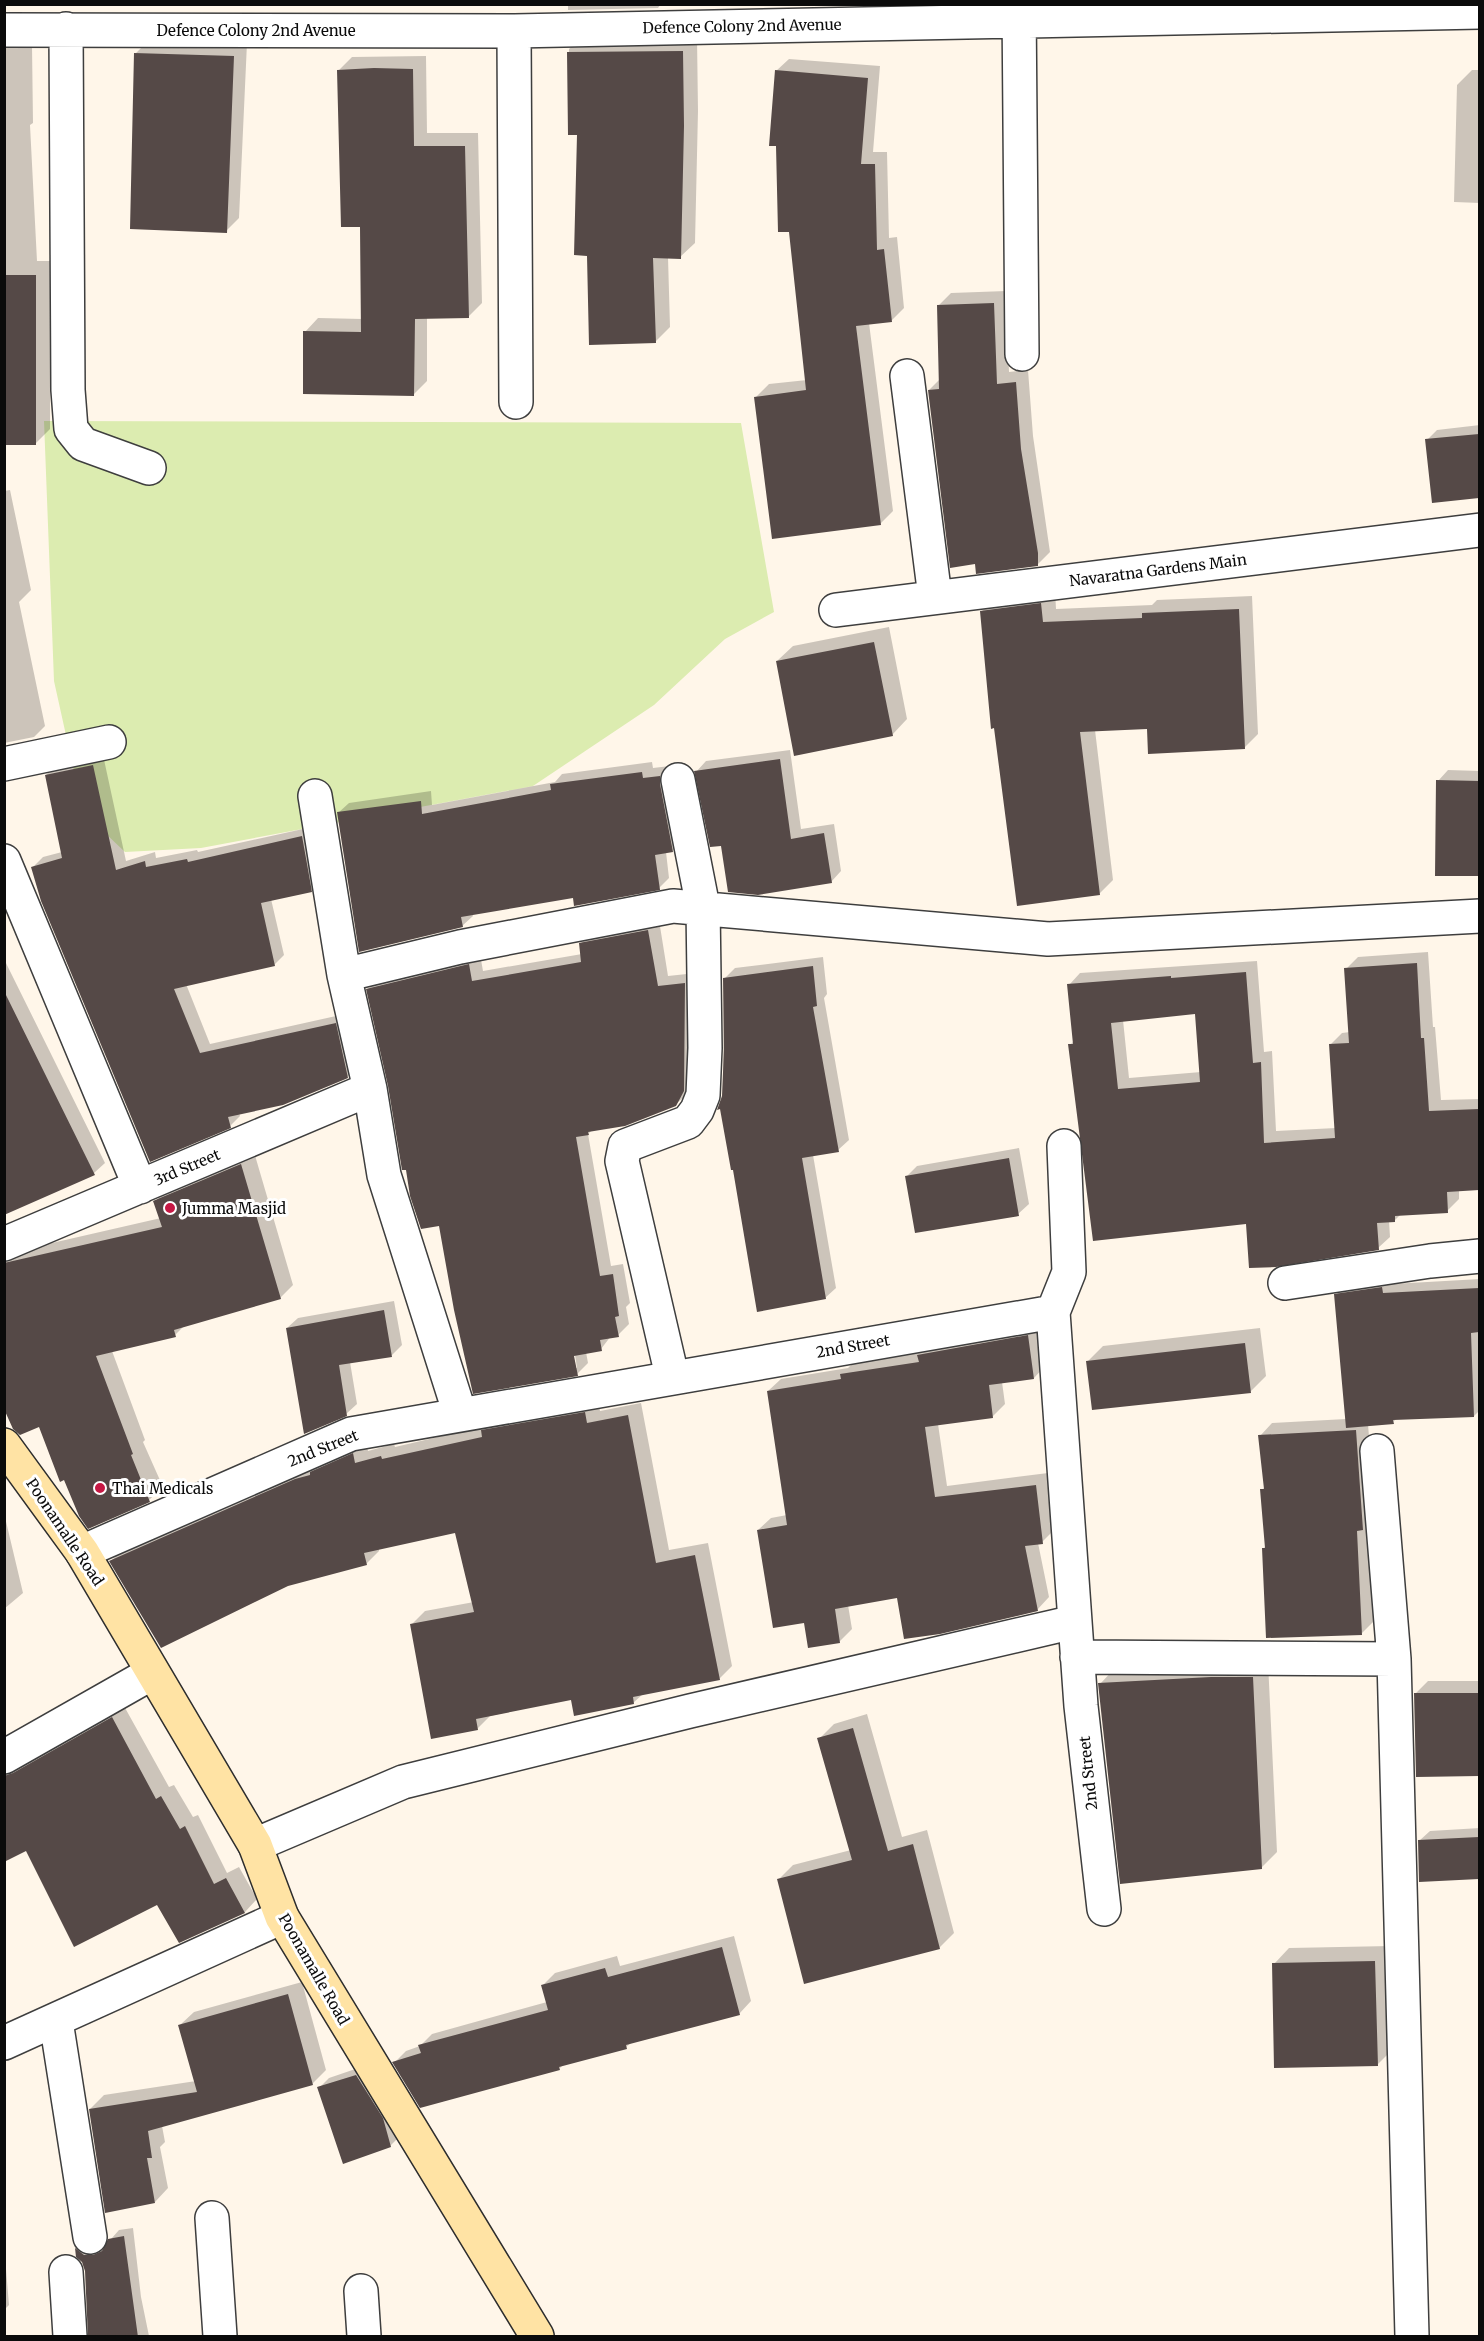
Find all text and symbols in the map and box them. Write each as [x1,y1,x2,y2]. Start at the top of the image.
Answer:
street label: Defence Colony 2nd Avenue [642,15,842,37]
street label: Defence Colony 2nd Avenue [156,21,356,40]
street label: Navaratna Gardens Main [1068,550,1248,590]
street label: 3rd Street [151,1145,223,1189]
place label: Jumma Masjid [181,1199,286,1218]
marker: Jumma Masjid [163,1201,177,1215]
street label: 2nd Street [815,1330,891,1362]
street label: 2nd Street [285,1425,361,1471]
street label: Poonamalle Road [22,1475,108,1589]
place label: Thai Medicals [112,1479,213,1498]
marker: Thai Medicals [93,1481,107,1495]
street label: 2nd Street [1075,1735,1101,1811]
street label: Poonamalle Road [274,1910,354,2028]

